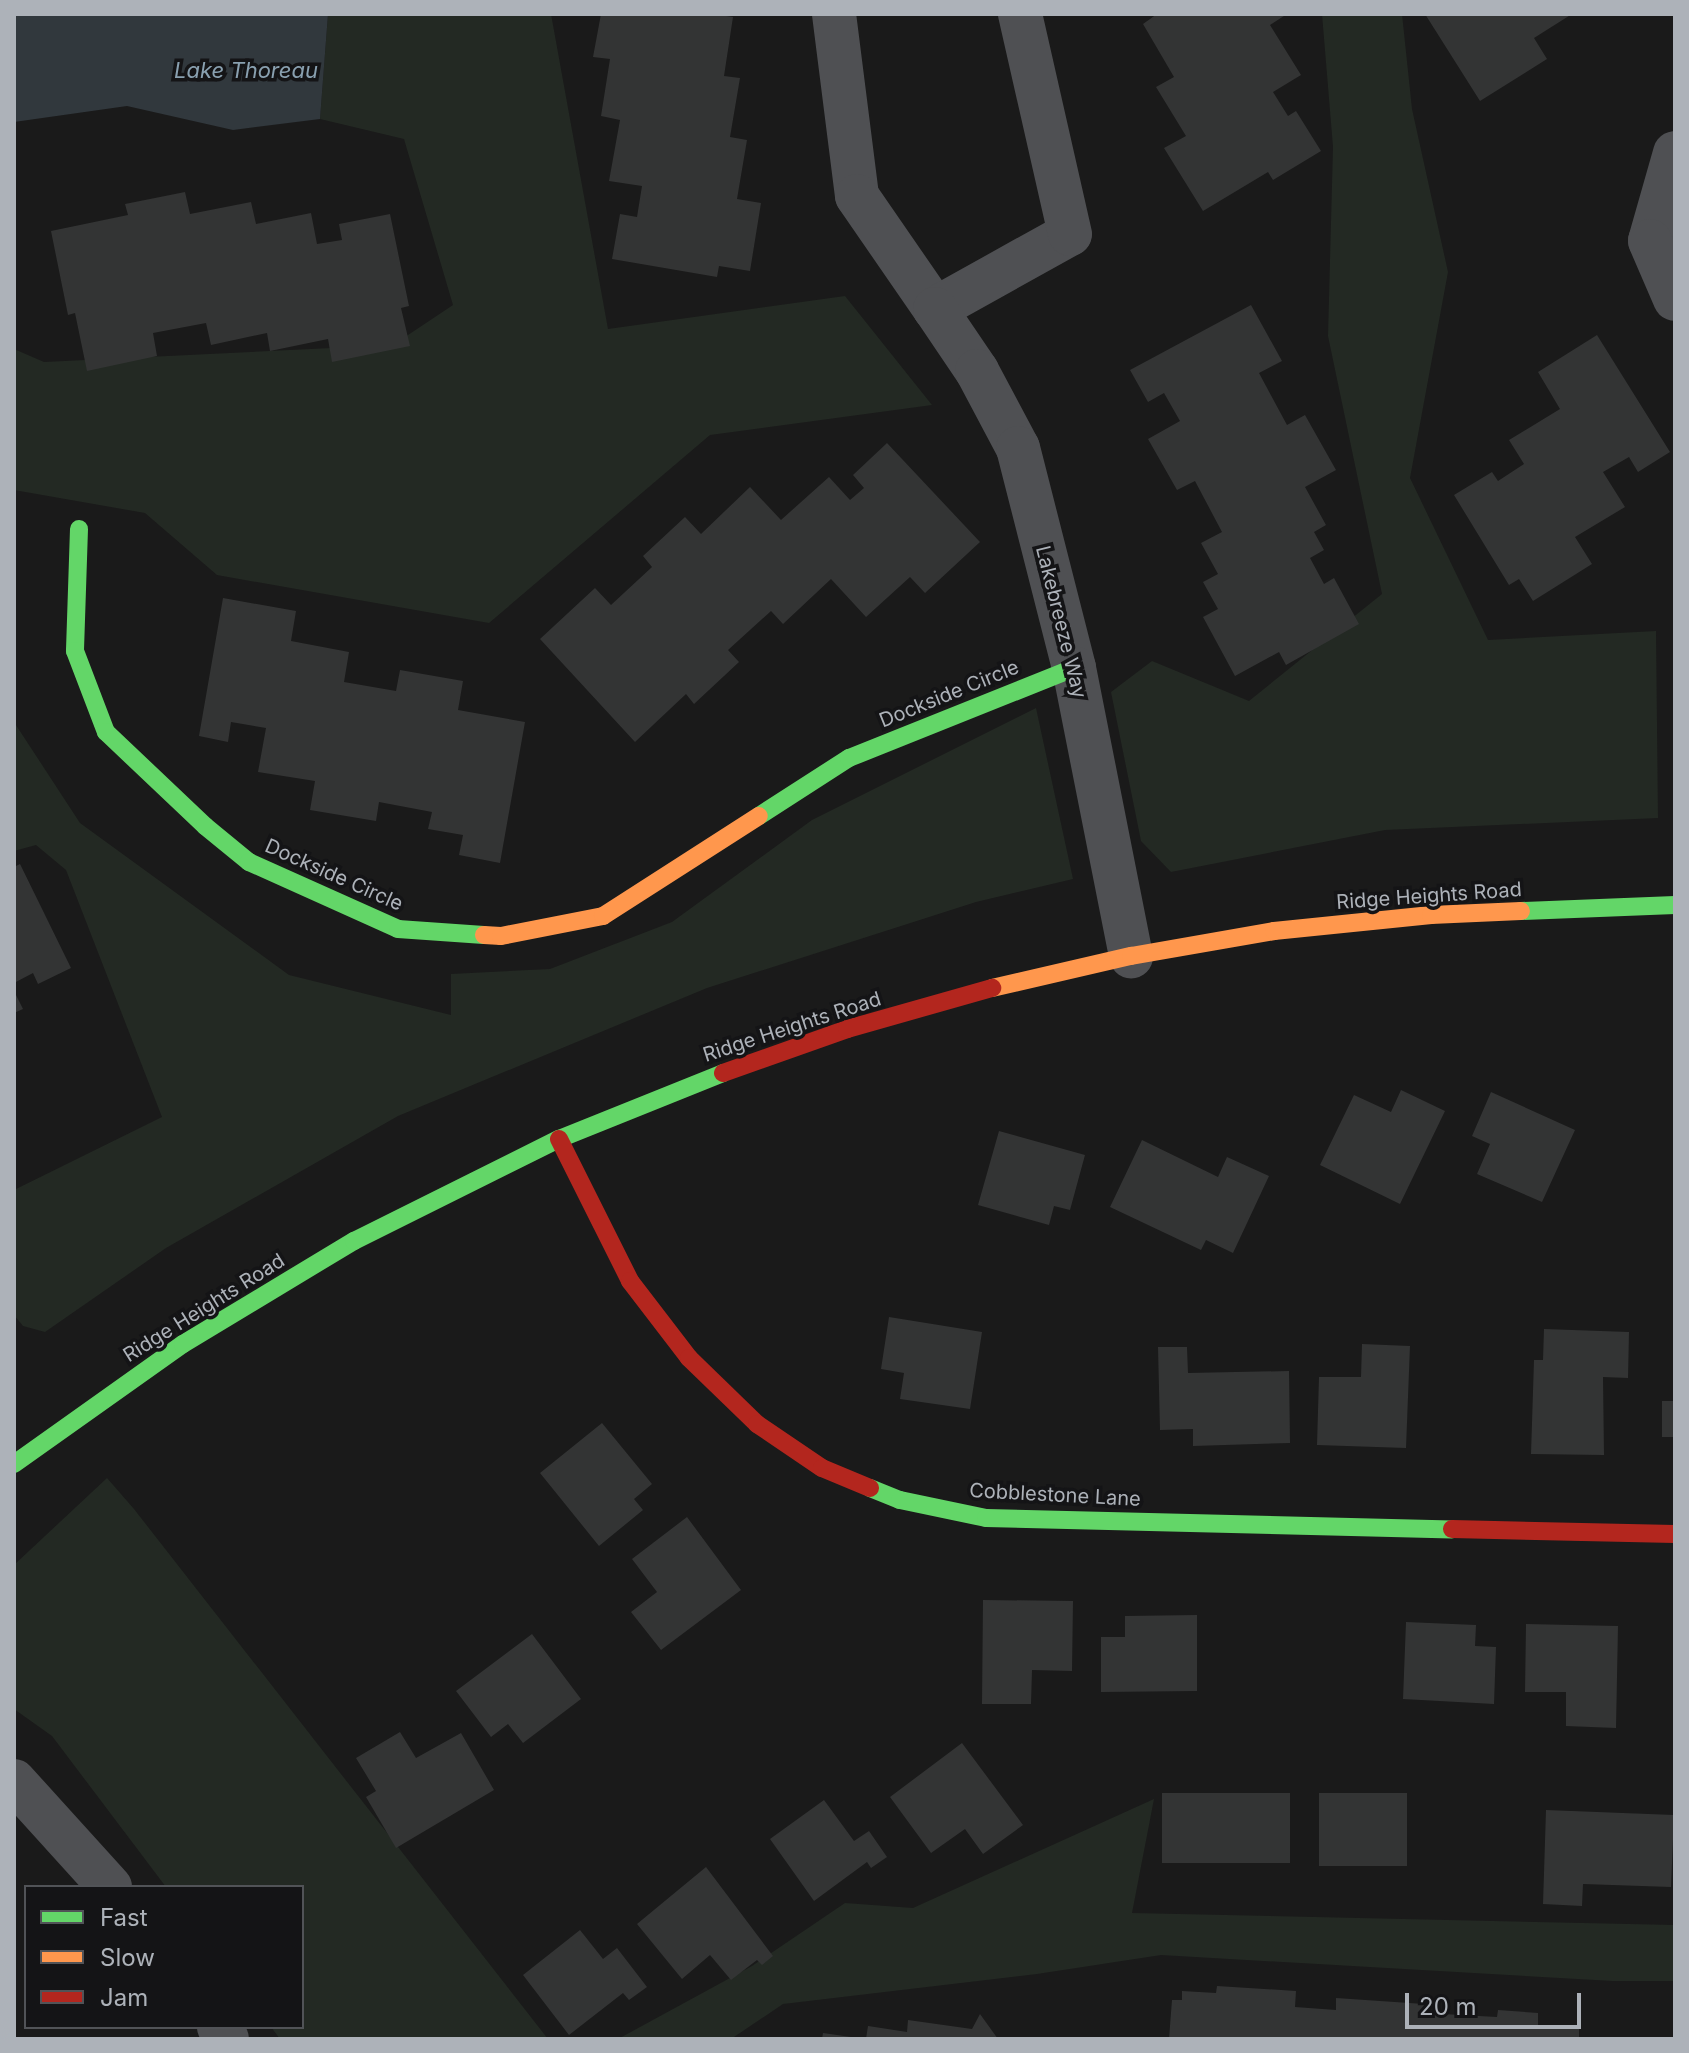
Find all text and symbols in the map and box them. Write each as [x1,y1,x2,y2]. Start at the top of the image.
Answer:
water label: Lake Thoreau [174,58,318,84]
street label: Lakebreeze Way [1030,543,1092,701]
street label: Dockside Circle [876,655,1022,733]
street label: Dockside Circle [261,834,407,916]
street label: Ridge Heights Road [1336,878,1522,914]
street label: Ridge Heights Road [700,987,884,1067]
street label: Ridge Heights Road [119,1249,289,1367]
street label: Cobblestone Lane [969,1479,1141,1511]
legend [24,1885,304,2029]
text: Fast [100,1903,148,1932]
text: Slow [100,1943,155,1972]
scale bar [1409,1977,1585,2027]
text: Jam [100,1983,148,2012]
text: 20 m [1419,1992,1477,2021]

